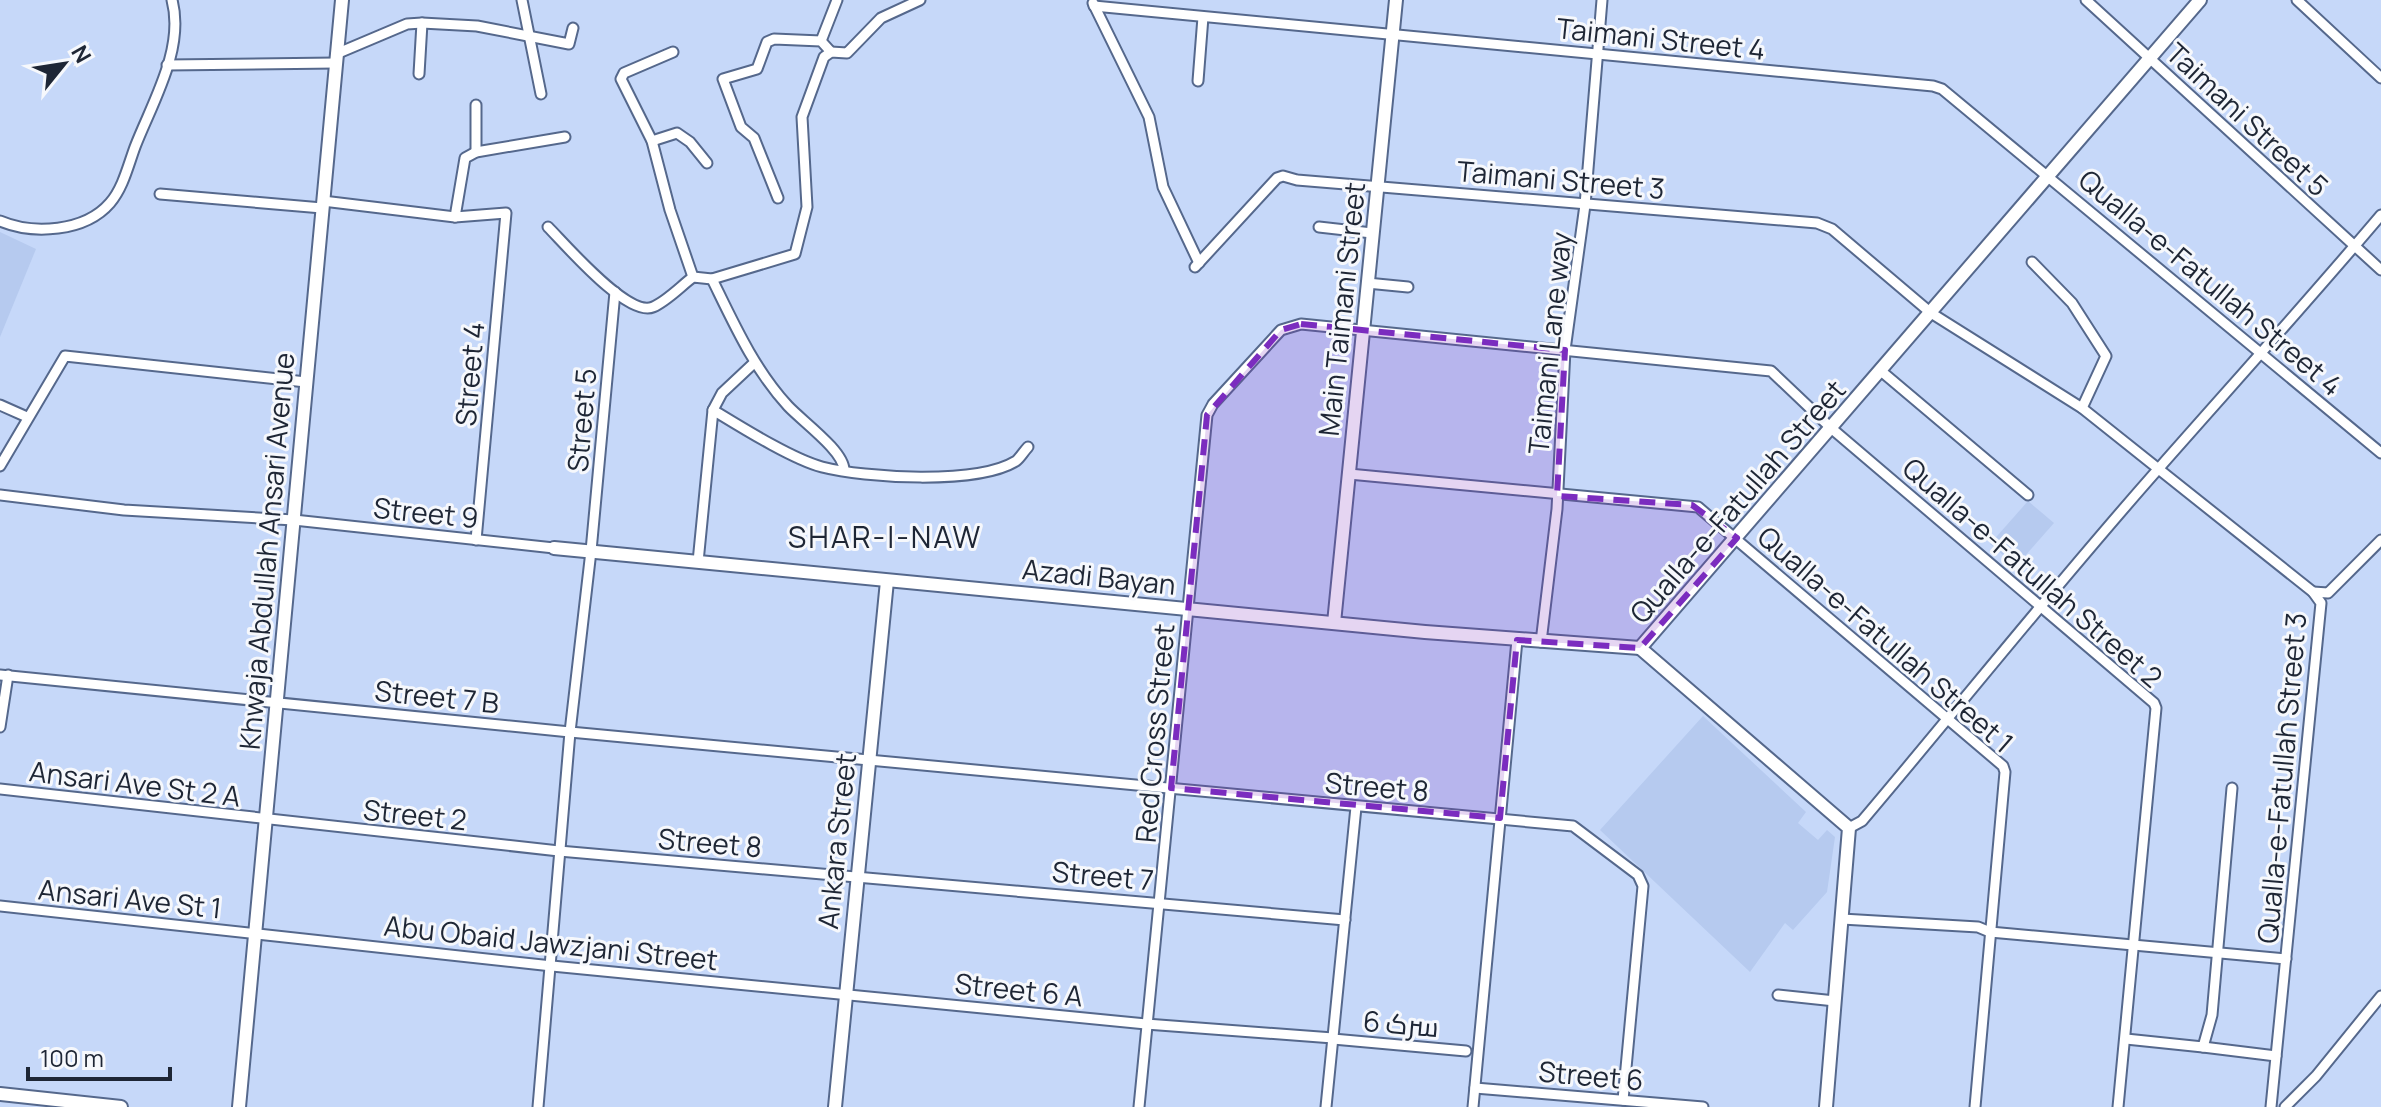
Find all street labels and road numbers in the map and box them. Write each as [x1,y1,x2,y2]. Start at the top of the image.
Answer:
street label: Taimani Street 4 [1555,8,1767,68]
street label: Taimani Street 5 [2159,34,2337,204]
street label: Taimani Street 3 [1456,151,1666,207]
street label: Qualla-e-Fatullah Street 4 [2071,160,2351,404]
street label: Main Taimani Street [1309,180,1373,438]
street label: Taimani Lane way [1518,230,1580,456]
street label: Street 4 [446,320,492,428]
street label: Khwaja Abdullah Ansari Avenue [230,351,302,751]
street label: Street 5 [558,367,604,473]
street label: Qualla-e-Fatullah Street [1621,371,1853,631]
street label: Qualla-e-Fatullah Street 2 [1895,449,2171,695]
street label: Street 9 [372,488,480,536]
street label: Qualla-e-Fatullah Street 1 [1750,517,2022,761]
street label: Azadi Bayan [1020,549,1178,603]
street label: Qualla-e-Fatullah Street 3 [2248,611,2314,945]
street label: Red Cross Street [1125,622,1183,844]
street label: Street 7 B [373,671,501,721]
street label: Ansari Ave St 2 A [27,751,243,815]
street label: Ankara Street [808,751,864,931]
street label: Street 8 [1323,763,1431,809]
street label: Street 2 [361,790,469,838]
street label: Street 8 [656,819,764,865]
street label: Street 7 [1051,852,1155,898]
street label: Ansari Ave St 1 [36,869,224,927]
street label: Abu Obaid Jawzjani Street [382,906,720,978]
street label: Street 6 A [953,963,1085,1015]
street label: سرک 6 [1361,1001,1441,1045]
street label: Street 6 [1537,1051,1645,1099]

